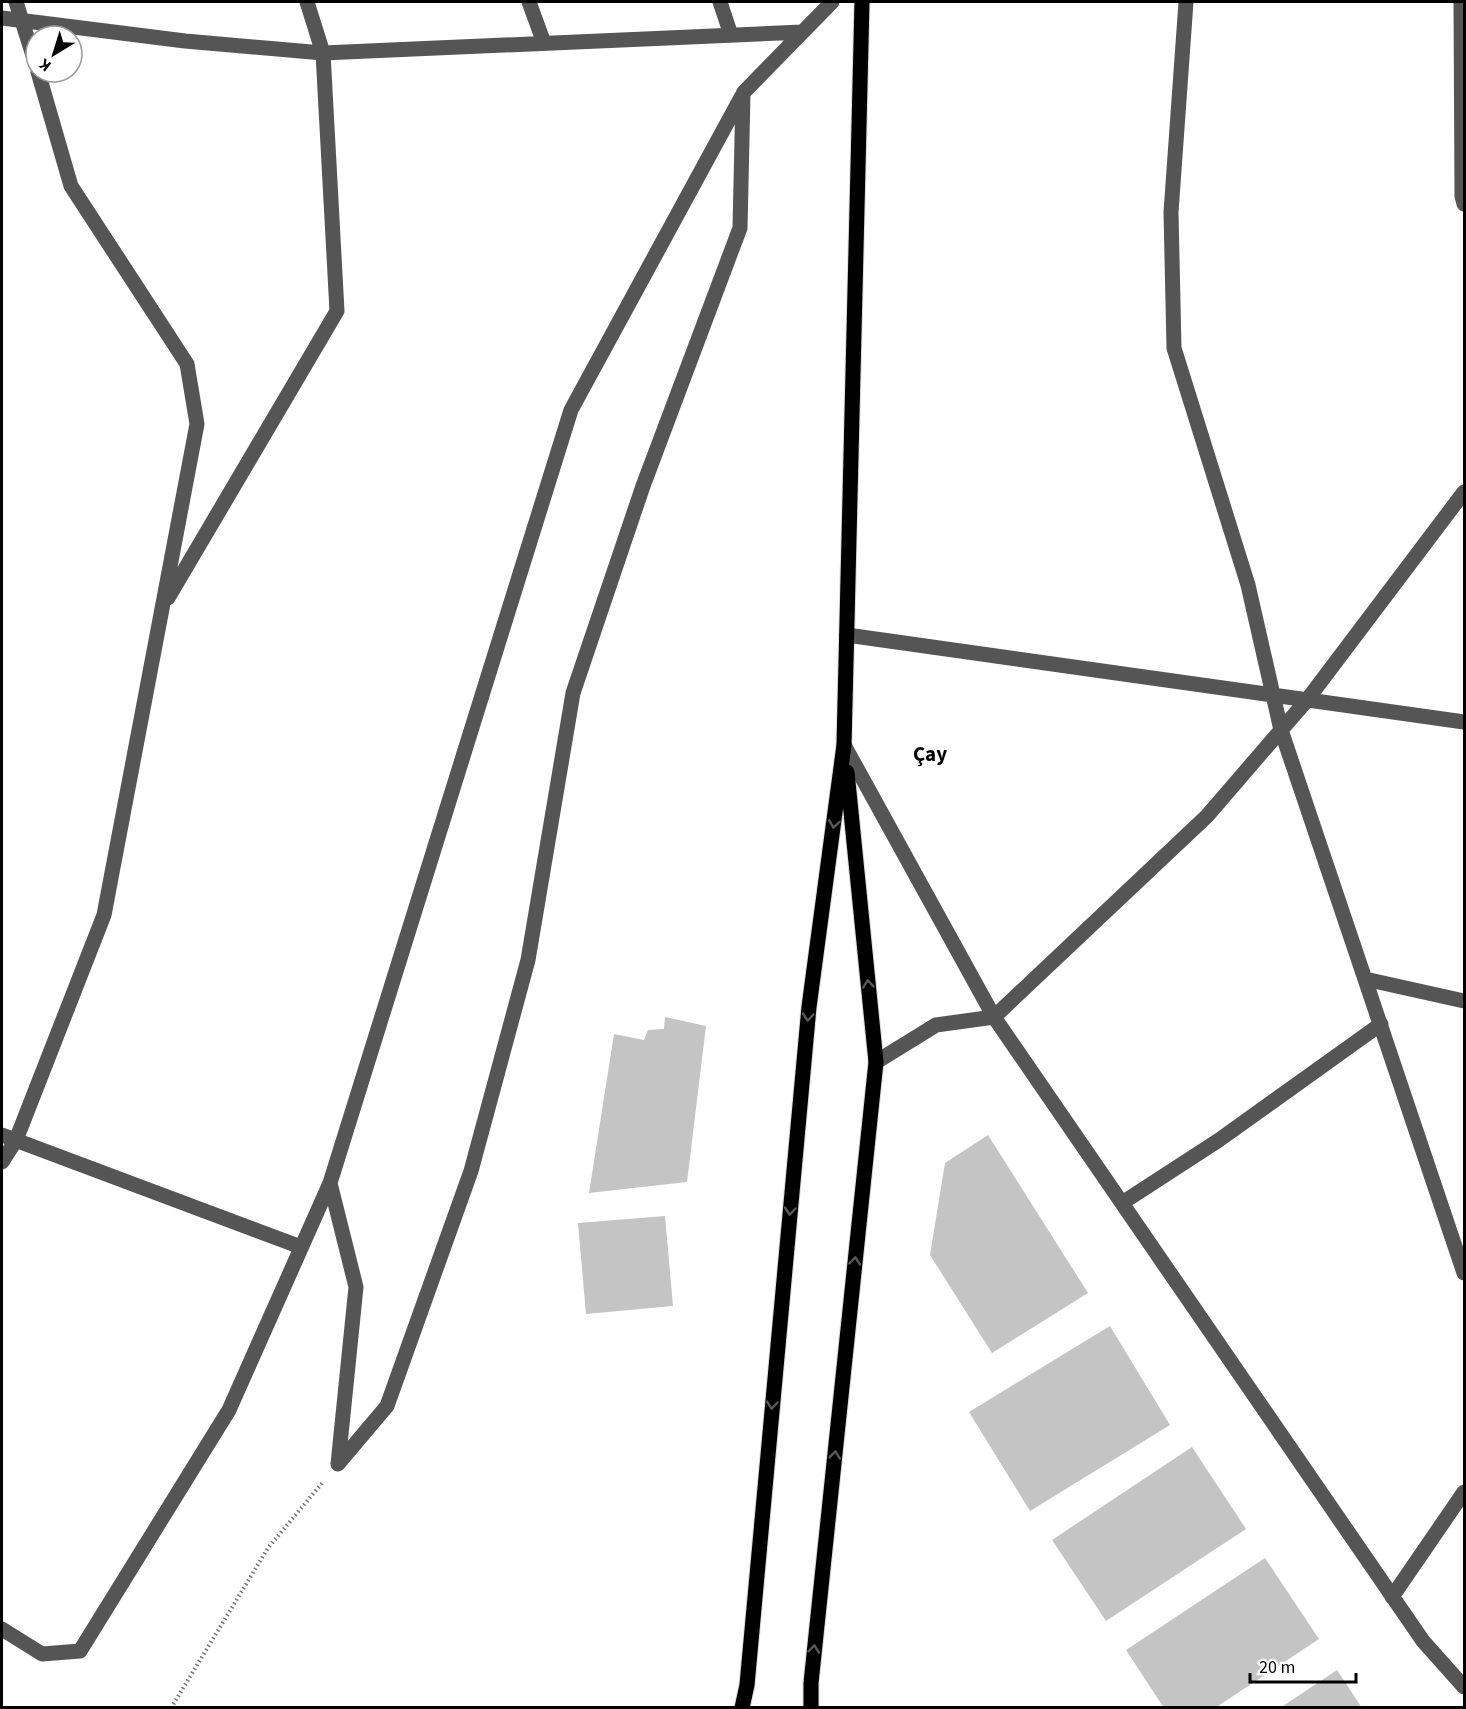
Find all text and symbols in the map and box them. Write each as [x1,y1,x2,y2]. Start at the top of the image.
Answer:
north arrow [24,24,84,84]
text: K [35,53,56,77]
district label: Çay [913,739,947,769]
one-way arrow [828,819,840,828]
one-way arrow [863,979,875,988]
one-way arrow [802,1013,815,1022]
one-way arrow [784,1207,797,1216]
one-way arrow [848,1257,861,1266]
one-way arrow [766,1401,779,1410]
one-way arrow [828,1451,841,1460]
one-way arrow [807,1645,820,1654]
scale bar [1250,1646,1356,1684]
text: 20 m [1259,1655,1295,1680]

